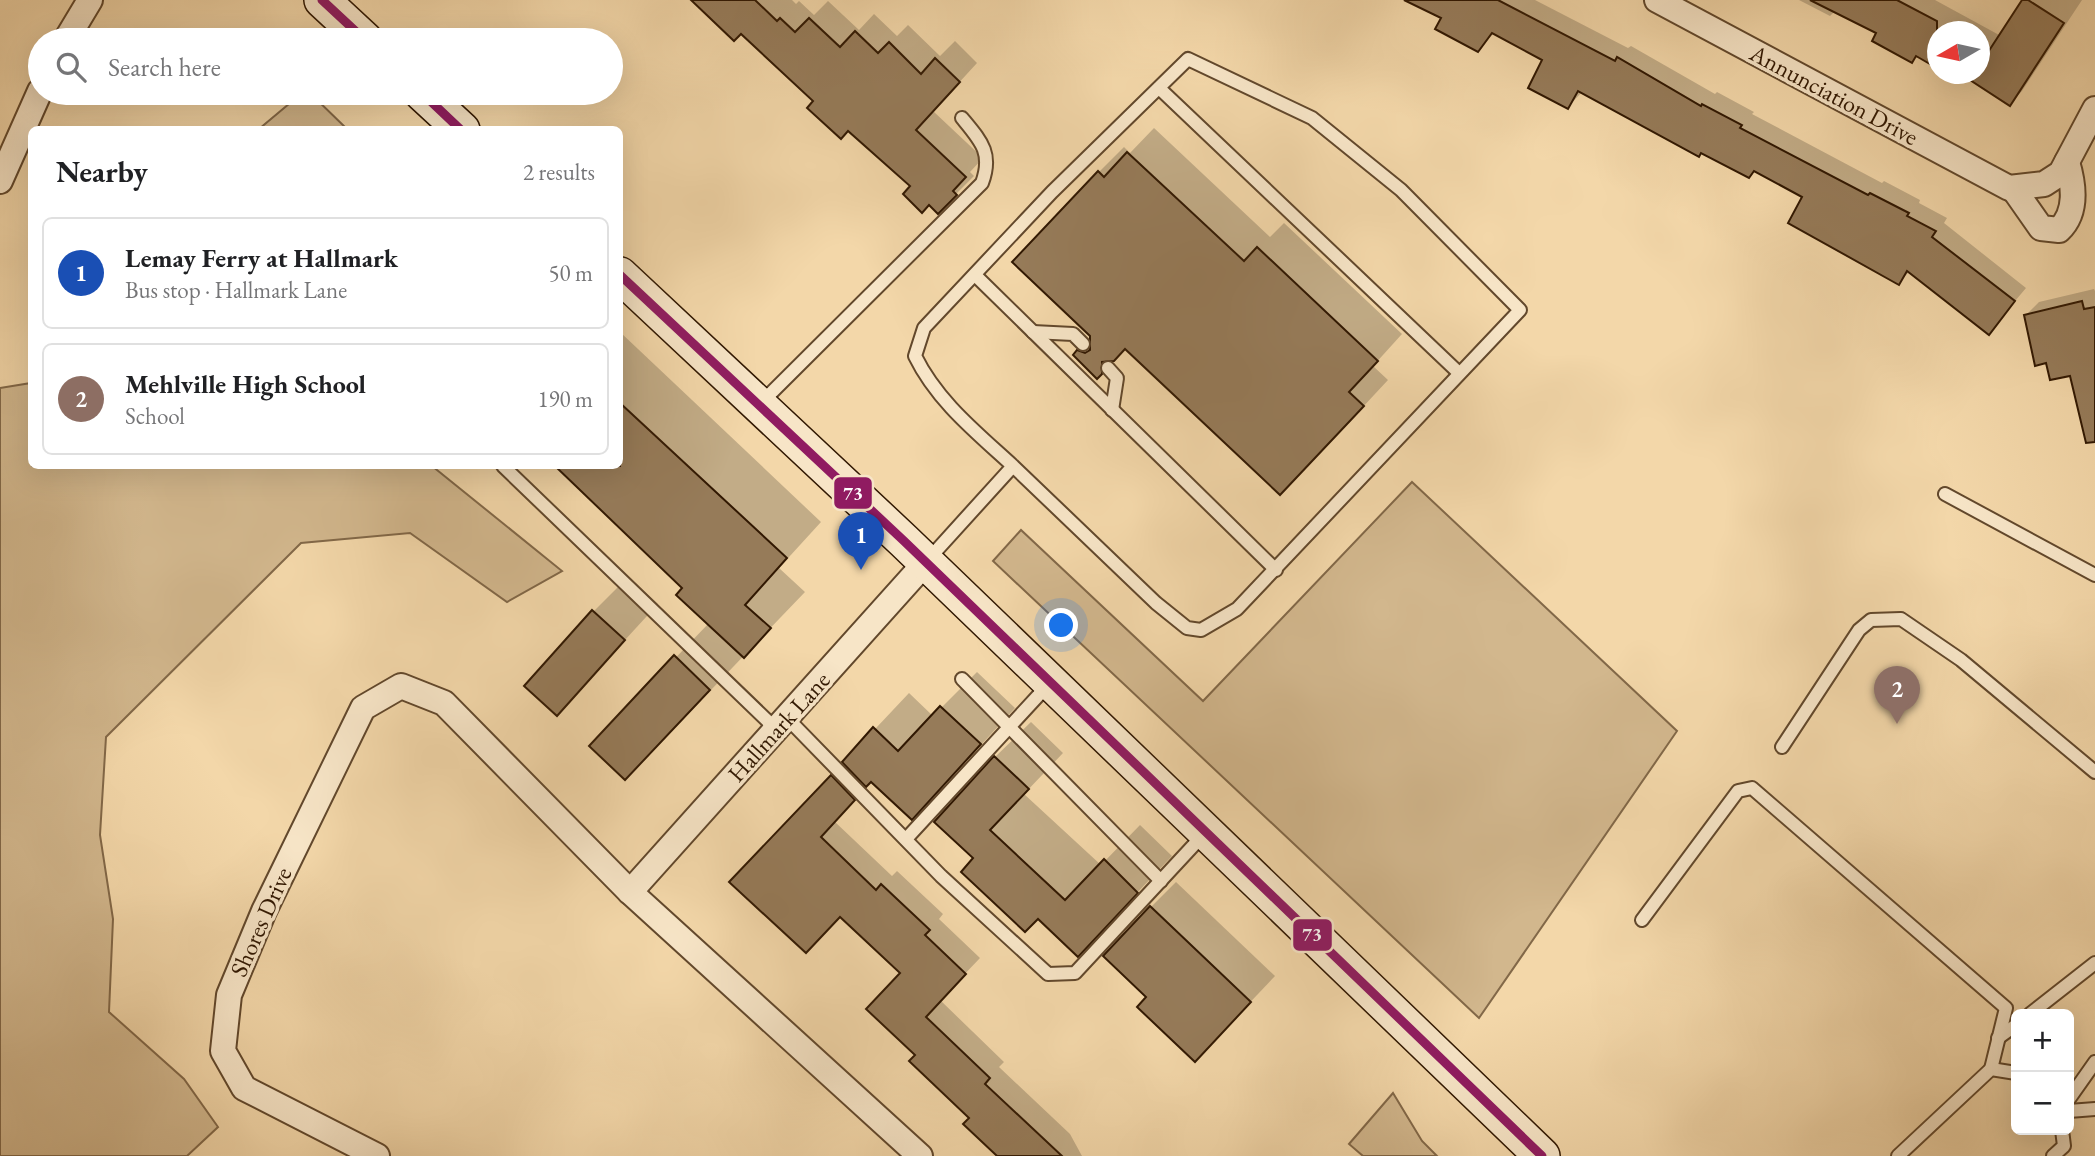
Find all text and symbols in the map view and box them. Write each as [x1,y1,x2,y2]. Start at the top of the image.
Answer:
north arrow [1927,21,1990,84]
search box [28,28,623,105]
street label: Annunciation Drive [1744,37,1924,152]
icon: search [52,48,90,86]
text: Search here [108,50,221,84]
text: Nearby [56,152,148,191]
text: 2 results [523,157,595,187]
text: Lemay Ferry at Hallmark [125,241,398,275]
text: 1 [75,258,87,288]
text: 50 m [548,258,593,288]
text: Bus stop · Hallmark Lane [125,275,347,305]
text: Mehlville High School [125,367,366,401]
text: 2 [75,384,87,414]
text: 190 m [537,384,593,414]
text: School [125,401,185,431]
line badge: 73 [833,476,873,510]
text: 73 [843,481,863,506]
pin: 1 [838,512,884,570]
your location [1044,608,1078,642]
street label: Hallmark Lane [721,665,836,788]
pin: 2 [1874,666,1920,724]
street label: Shores Drive [223,862,298,981]
line badge: 73 [1292,918,1333,952]
text: 73 [1302,922,1322,947]
map controls [2011,1009,2074,1135]
button: + [2011,1009,2074,1072]
button: − [2011,1072,2074,1135]

